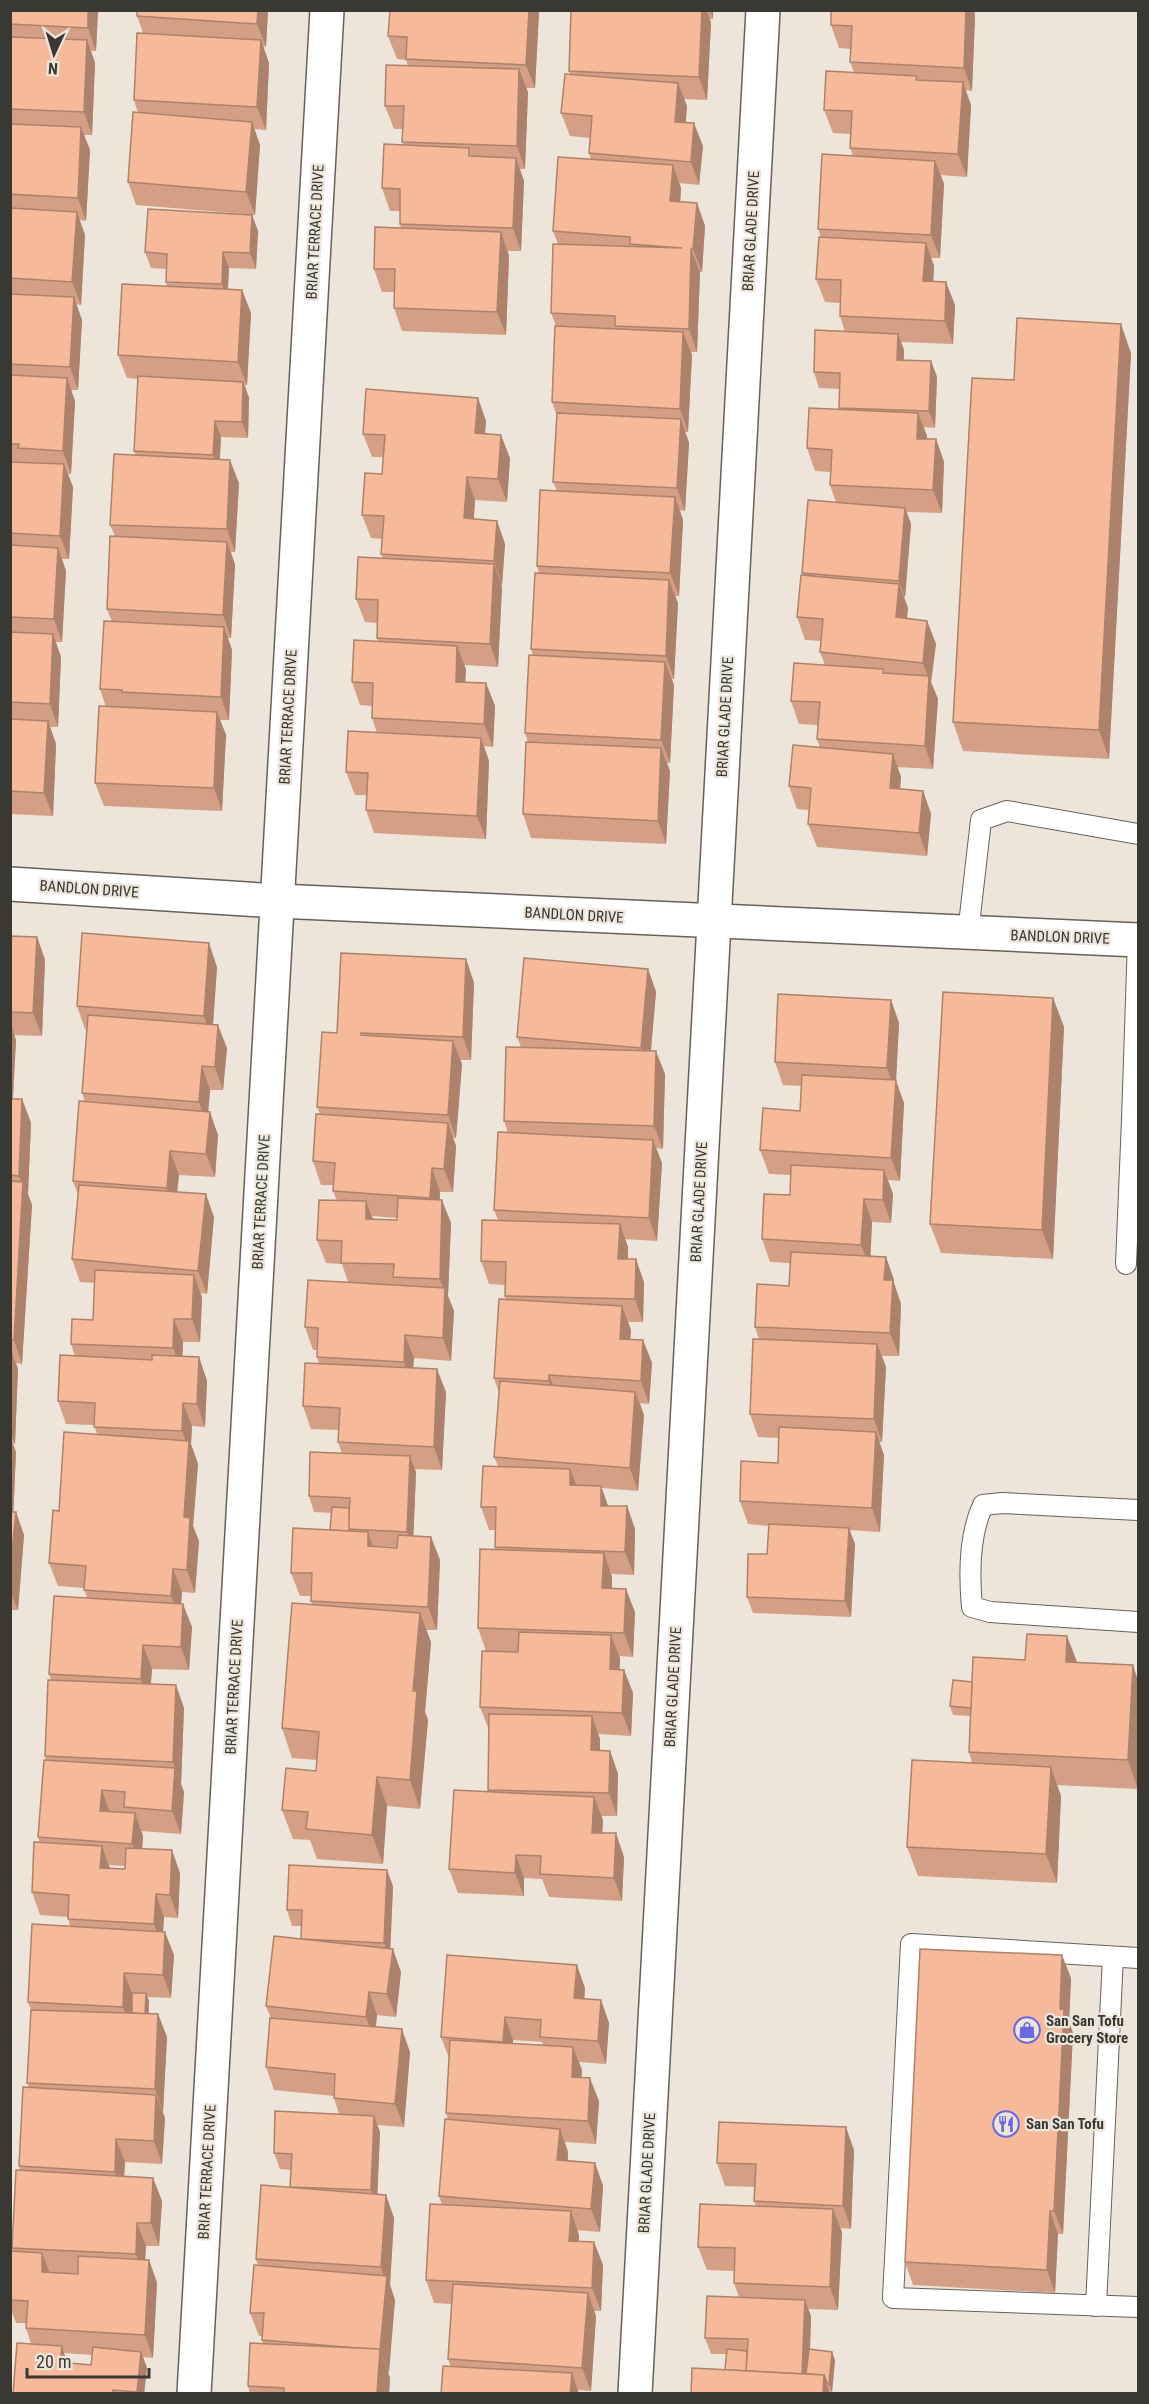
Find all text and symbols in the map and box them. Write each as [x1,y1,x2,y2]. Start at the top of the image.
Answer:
north arrow [24,24,84,84]
text: N [47,59,59,78]
street label: BRIAR TERRACE DRIVE [302,164,328,300]
street label: BRIAR GLADE DRIVE [739,170,763,292]
street label: BRIAR TERRACE DRIVE [275,649,301,785]
street label: BRIAR GLADE DRIVE [713,656,737,778]
street label: BANDLON DRIVE [39,877,139,901]
street label: BANDLON DRIVE [524,903,624,927]
street label: BANDLON DRIVE [1010,926,1110,948]
street label: BRIAR TERRACE DRIVE [248,1134,274,1270]
street label: BRIAR GLADE DRIVE [687,1141,711,1263]
street label: BRIAR TERRACE DRIVE [221,1619,247,1755]
street label: BRIAR GLADE DRIVE [661,1626,685,1748]
place label: San San Tofu Grocery Store [1046,2012,1128,2047]
shop icon: San San Tofu Grocery Store [1012,2015,1042,2045]
street label: BRIAR TERRACE DRIVE [194,2104,220,2240]
restaurant icon: San San Tofu [991,2109,1021,2139]
street label: BRIAR GLADE DRIVE [635,2112,659,2234]
place label: San San Tofu [1026,2115,1104,2133]
scale bar [27,2341,148,2379]
text: 20 m [36,2351,71,2372]

